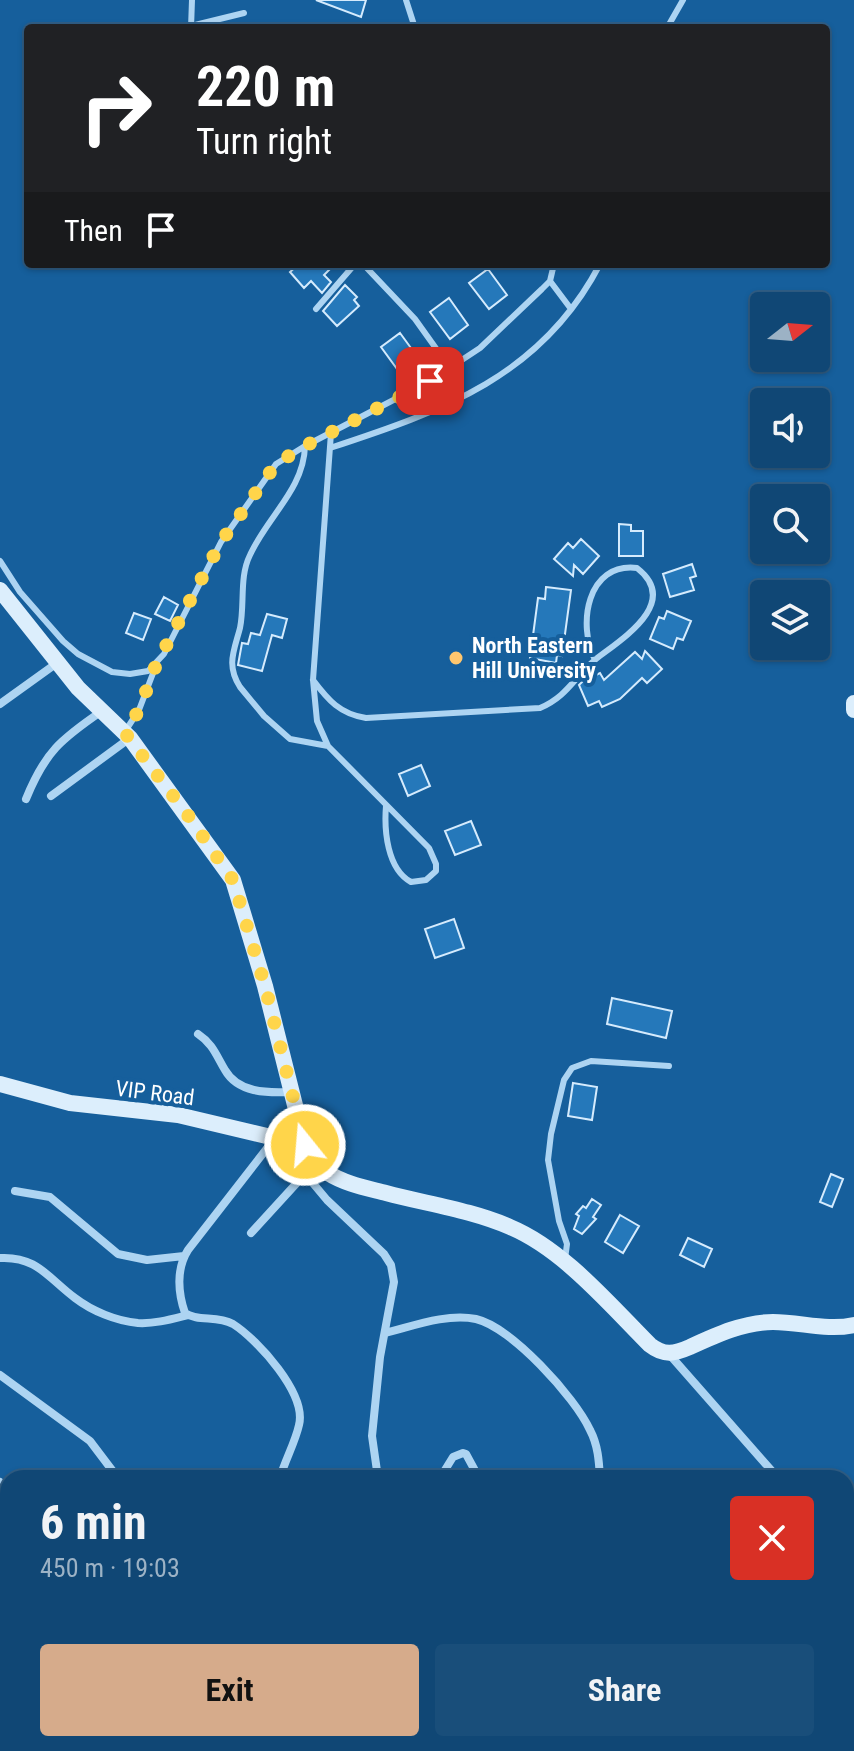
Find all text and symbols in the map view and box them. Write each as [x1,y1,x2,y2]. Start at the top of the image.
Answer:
text: 220 m [196,54,335,120]
icon: right [64,56,168,160]
text: Turn right [196,121,332,163]
icon: arrive [139,208,183,252]
text: Then [64,213,123,248]
north arrow [750,292,830,372]
map controls [750,292,830,660]
pin [396,347,464,415]
icon: arrive [408,359,452,403]
button: sound [750,388,830,468]
button: search [750,484,830,564]
button: layers [750,580,830,660]
place label: North Eastern Hill University [472,633,596,683]
marker: North Eastern Hill University [447,649,465,667]
street label: VIP Road [114,1076,196,1110]
position arrow [263,1103,347,1187]
text: 6 min [40,1494,147,1551]
button: close [730,1496,814,1580]
text: 450 m · 19:03 [40,1553,180,1583]
button: Exit [40,1644,419,1736]
button: Share [435,1644,814,1736]

